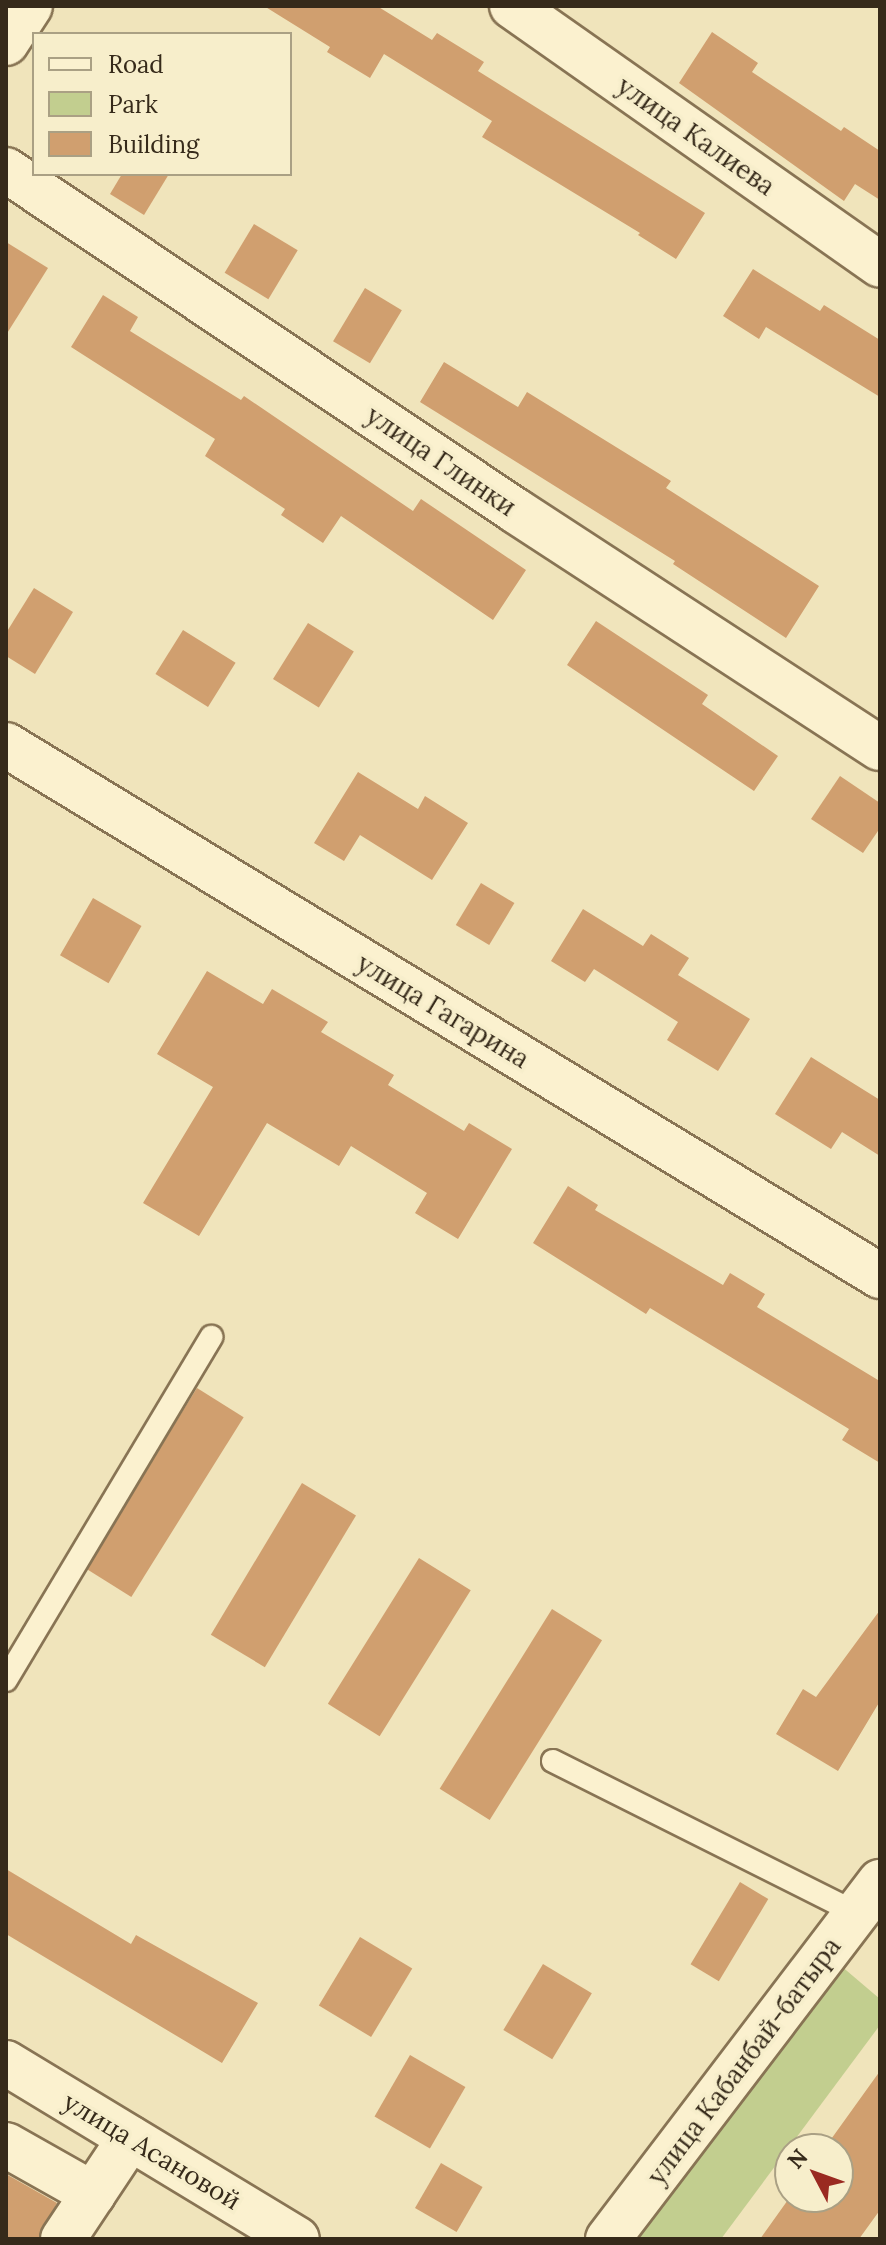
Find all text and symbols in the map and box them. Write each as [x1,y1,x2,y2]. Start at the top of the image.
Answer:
legend [32,32,292,176]
text: Road [108,49,164,80]
street label: улица Калиева [611,70,781,202]
text: Park [108,89,158,120]
text: Building [108,129,199,160]
street label: улица Глинки [360,399,522,523]
street label: улица Гагарина [351,947,535,1075]
street label: улица Кабанбай-батыра [641,1931,847,2191]
street label: улица Асановой [58,2086,246,2216]
north arrow [774,2133,854,2213]
text: N [781,2143,814,2174]

